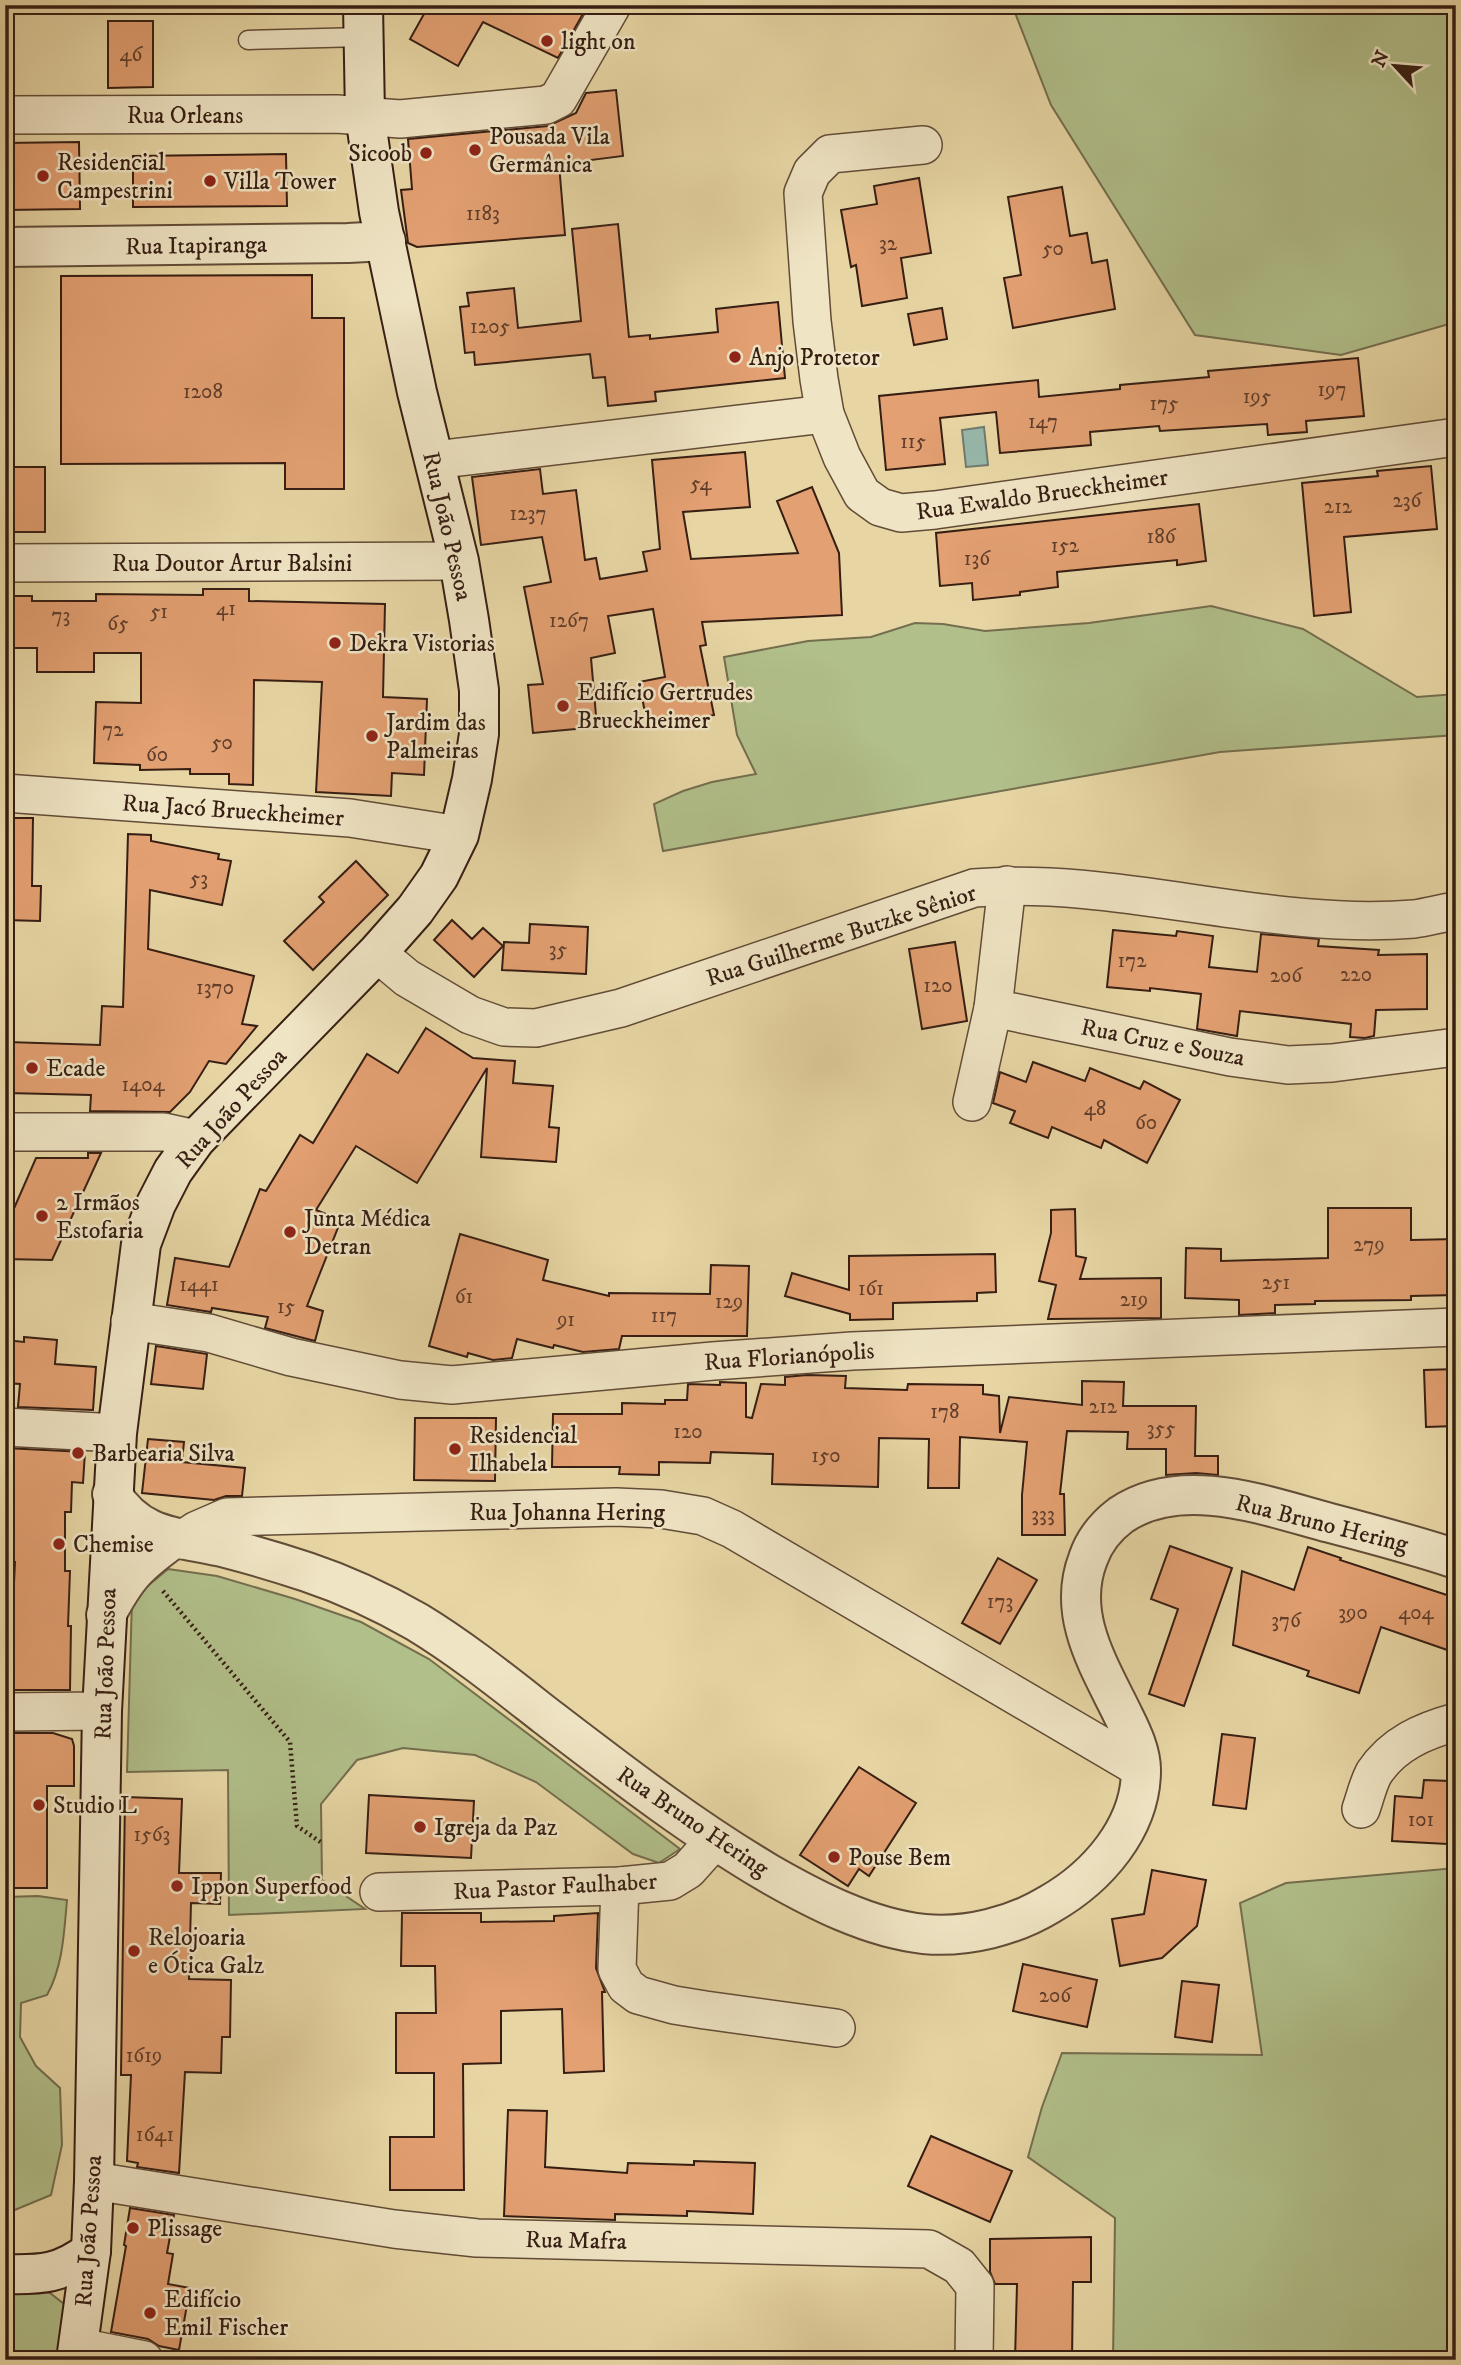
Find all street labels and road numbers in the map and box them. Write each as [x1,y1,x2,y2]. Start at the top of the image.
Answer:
street label: Rua Orleans [127,101,243,131]
street label: Rua Itapiranga [125,230,268,262]
street label: Rua João Pessoa [415,449,479,604]
street label: Rua Ewaldo Brueckheimer [914,462,1170,528]
street label: Rua Doutor Artur Balsini [112,549,352,579]
street label: Rua Jacó Brueckheimer [121,788,345,834]
street label: Rua Guilherme Butzke Sênior [702,878,980,994]
street label: Rua Cruz e Souza [1078,1012,1248,1074]
street label: Rua João Pessoa [170,1042,294,1175]
street label: Rua Florianópolis [703,1336,875,1378]
street label: Rua Bruno Hering [1232,1488,1411,1560]
street label: Rua Johanna Hering [469,1498,665,1528]
street label: Rua João Pessoa [88,1587,124,1741]
street label: Rua Bruno Hering [611,1760,774,1884]
street label: Rua Pastor Faulhaber [452,1867,658,1907]
street label: Rua João Pessoa [69,2153,109,2308]
street label: Rua Mafra [525,2225,628,2257]

